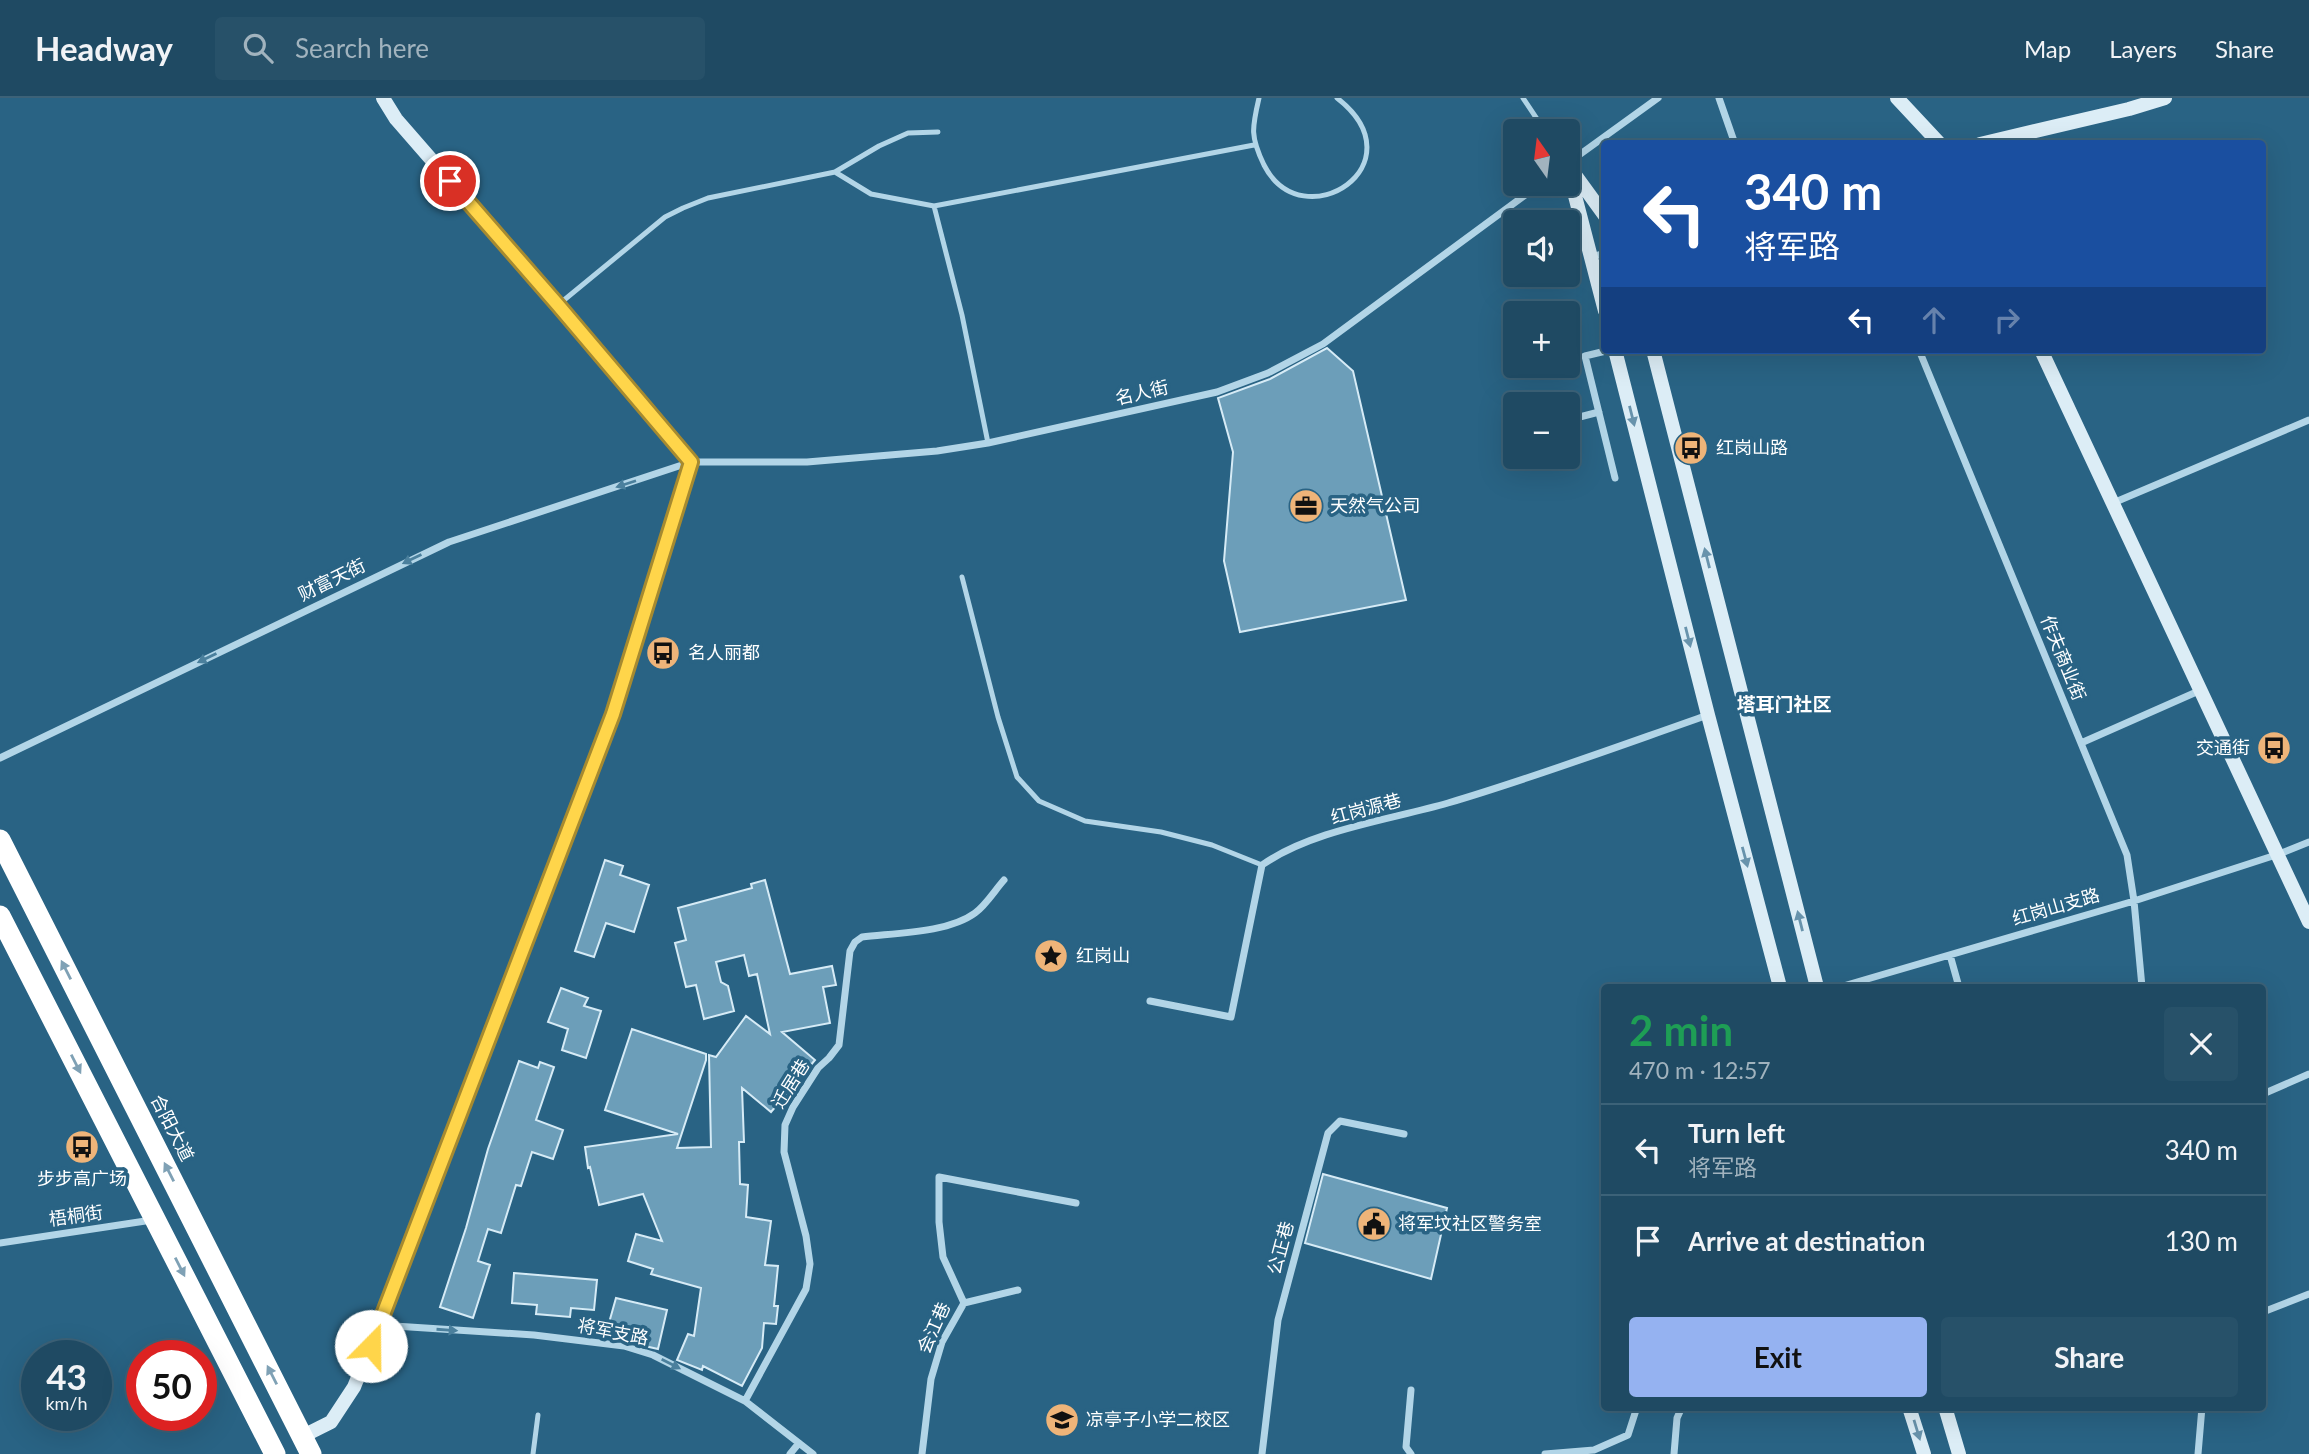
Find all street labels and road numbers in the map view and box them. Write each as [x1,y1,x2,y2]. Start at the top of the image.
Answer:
street label: 名人街 [1113,375,1171,409]
street label: 财富天街 [294,553,369,605]
street label: 作夫商业街 [2037,612,2091,703]
street label: 红岗源巷 [1328,788,1403,828]
street label: 红岗山支路 [2009,883,2102,929]
street label: 迁居巷 [767,1055,814,1112]
street label: 合阳大道 [147,1090,199,1165]
street label: 梧桐街 [48,1200,104,1230]
street label: 公正巷 [1262,1219,1298,1277]
street label: 会江巷 [912,1298,954,1357]
street label: 将军支路 [576,1313,651,1349]

